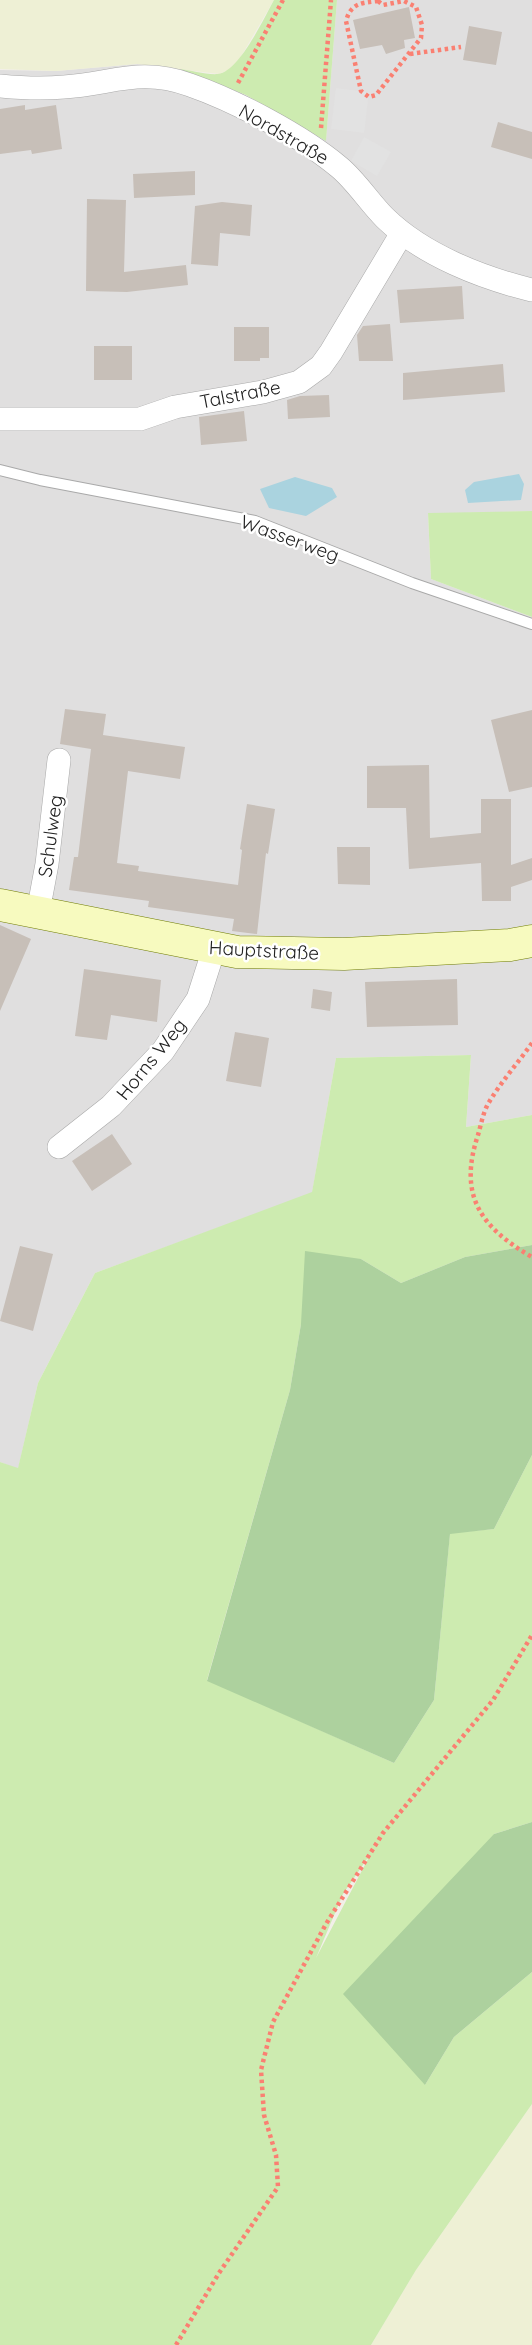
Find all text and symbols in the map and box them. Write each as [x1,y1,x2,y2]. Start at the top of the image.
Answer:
street label: Nordstraße [235,99,333,169]
street label: Talstraße [198,374,282,414]
street label: Wasserweg [237,509,343,567]
street label: Schulweg [32,793,68,879]
street label: Hauptstraße [208,935,320,965]
street label: Horns Weg [111,1013,191,1105]

